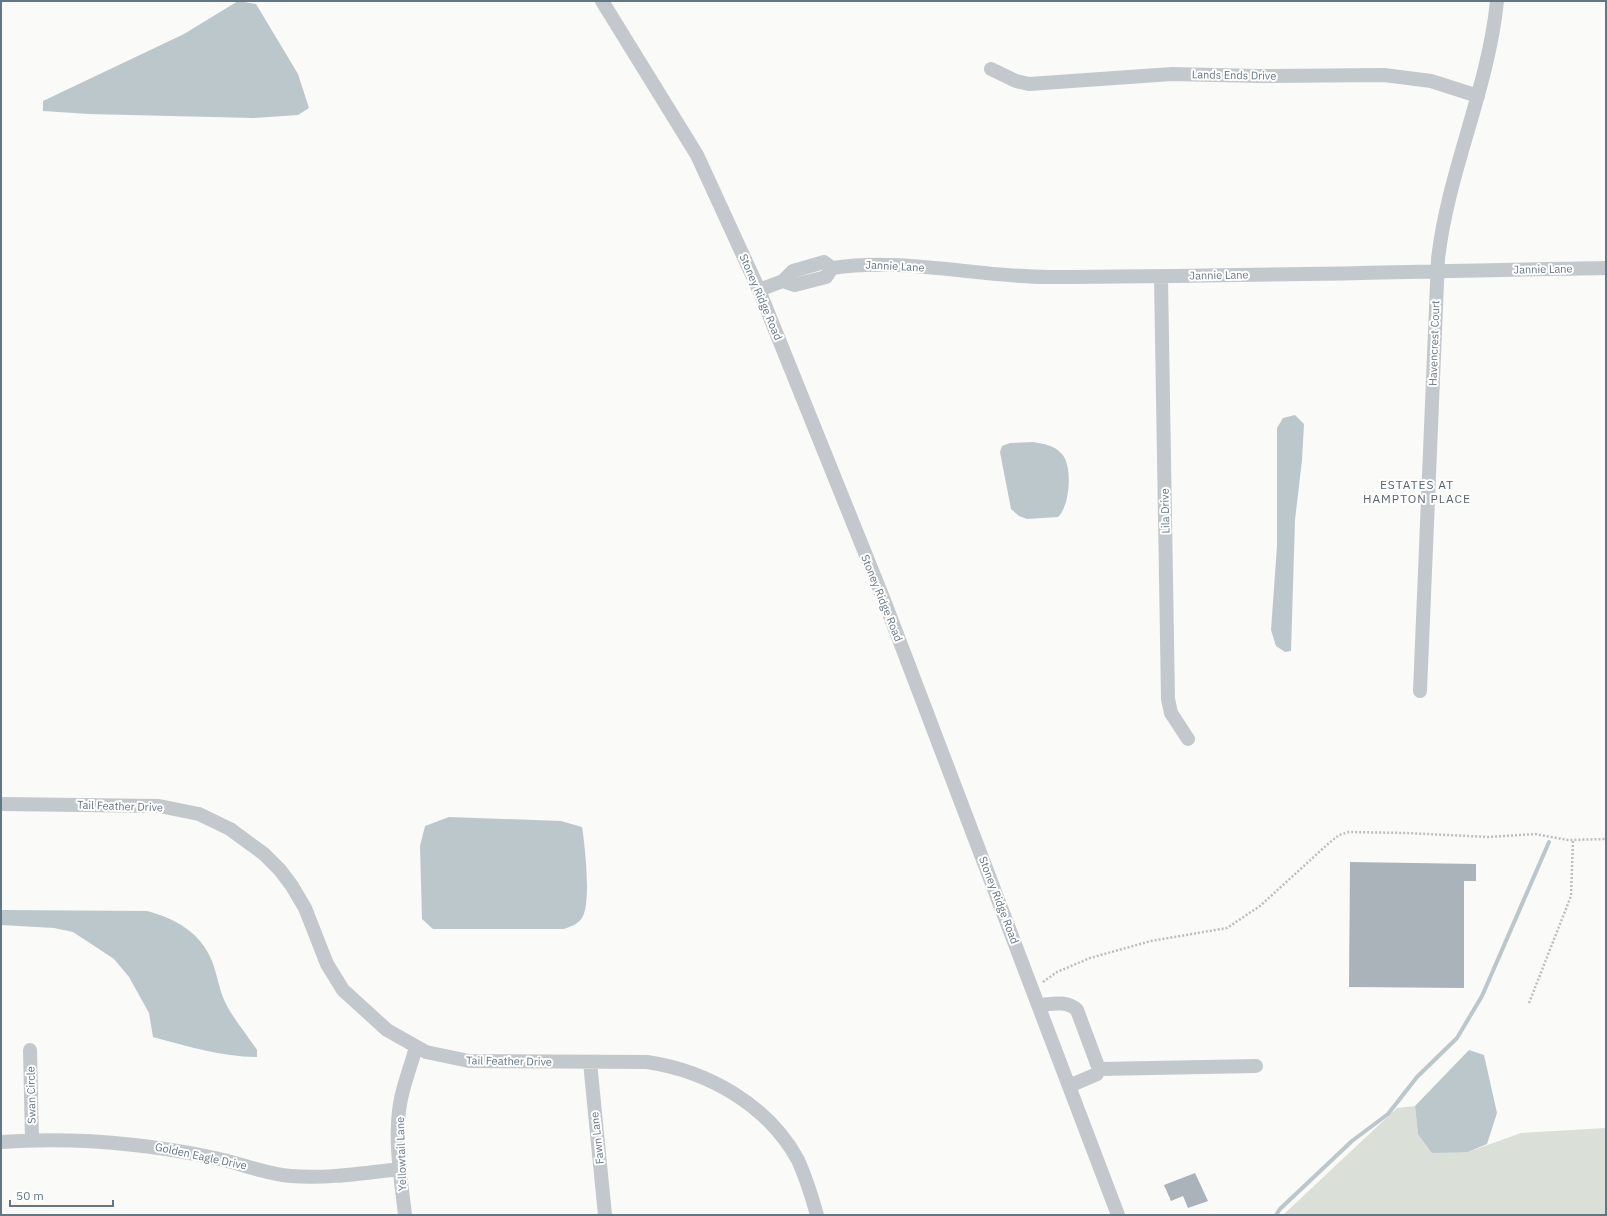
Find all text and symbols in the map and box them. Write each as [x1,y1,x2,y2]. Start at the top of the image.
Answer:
street label: Lands Ends Drive [1192,67,1276,83]
street label: Stoney Ridge Road [736,252,786,342]
street label: Jannie Lane [865,257,925,275]
street label: Jannie Lane [1513,261,1573,277]
street label: Jannie Lane [1189,267,1249,283]
street label: Havencrest Court [1426,300,1442,386]
district label: ESTATES AT HAMPTON PLACE [1363,477,1471,506]
street label: Lila Drive [1158,488,1172,534]
street label: Stoney Ridge Road [858,552,906,644]
street label: Tail Feather Drive [77,798,163,814]
street label: Stoney Ridge Road [976,854,1022,946]
street label: Tail Feather Drive [466,1053,552,1069]
street label: Swan Circle [23,1066,39,1124]
street label: Fawn Lane [587,1111,607,1165]
street label: Yellowtail Lane [393,1117,409,1191]
street label: Golden Eagle Drive [154,1139,248,1173]
scale bar [10,1182,113,1208]
text: 50 m [16,1188,44,1203]

